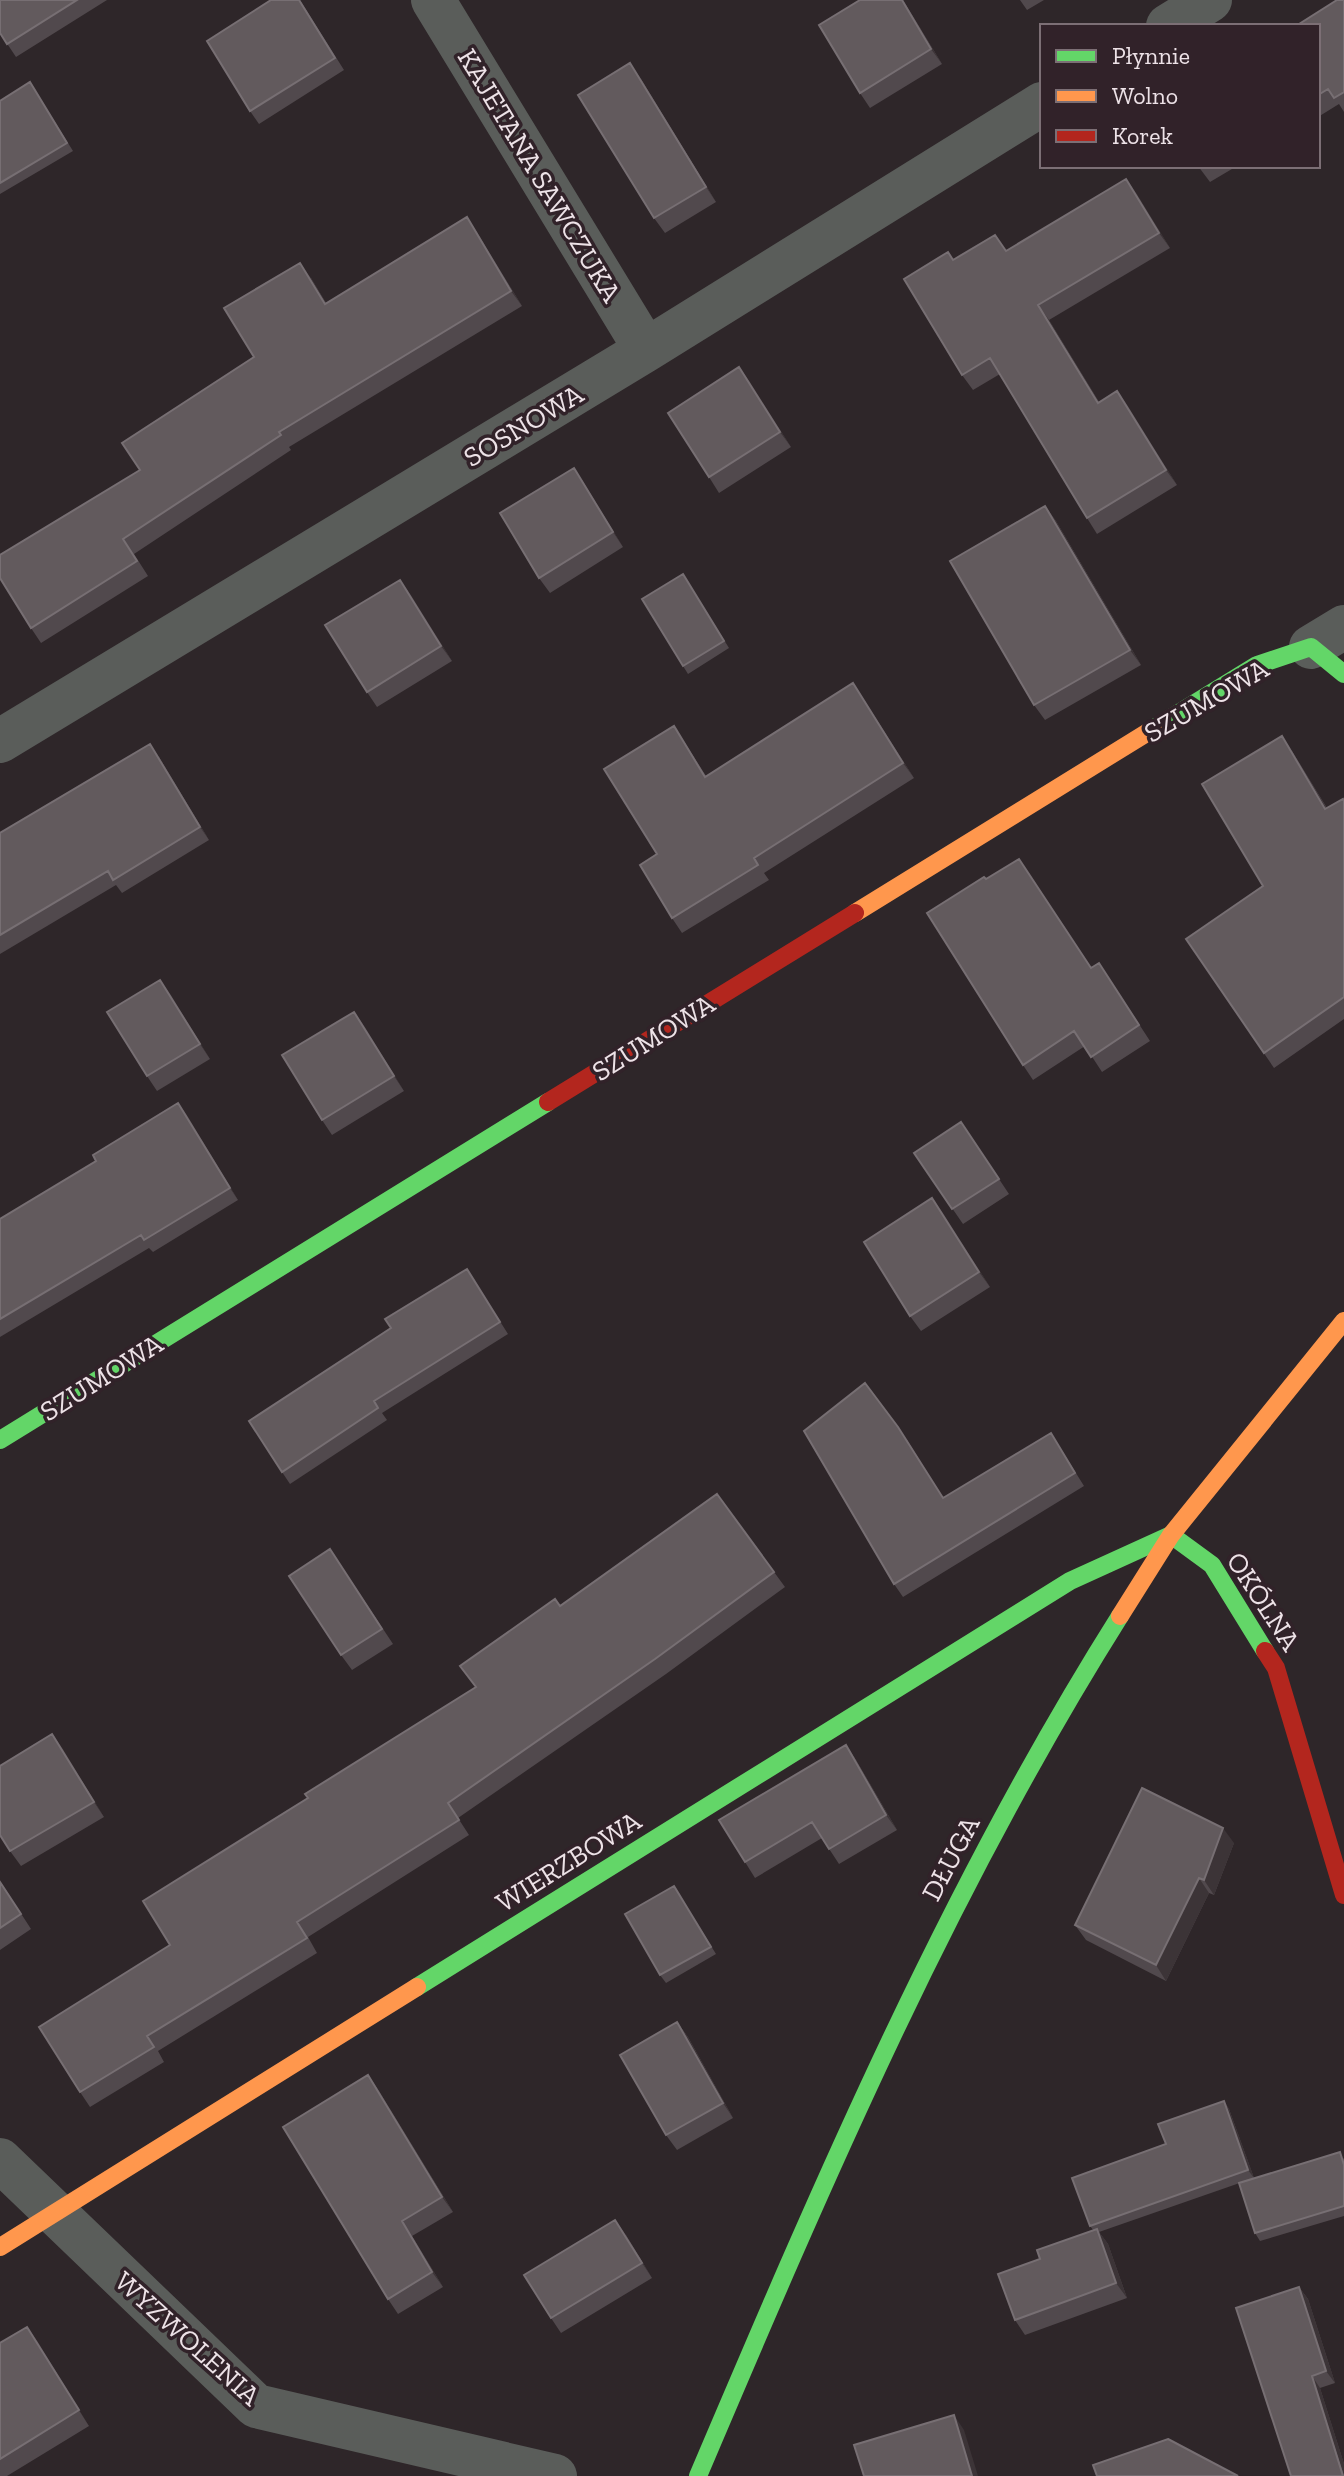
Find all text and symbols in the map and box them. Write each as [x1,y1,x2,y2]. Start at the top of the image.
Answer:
legend [1040,24,1320,168]
text: Płynnie [1112,41,1190,70]
street label: KAJETANA SAWCZUKA [451,43,629,309]
text: Wolno [1112,81,1178,110]
text: Korek [1112,121,1174,150]
street label: SOSNOWA [458,377,590,474]
street label: SZUMOWA [1138,651,1275,749]
street label: SZUMOWA [586,986,721,1088]
street label: SZUMOWA [34,1326,169,1428]
street label: OKÓLNA [1220,1546,1308,1657]
street label: WIERZBOWA [490,1803,647,1919]
street label: DŁUGA [914,1809,987,1906]
street label: WYZWOLENIA [108,2264,268,2413]

